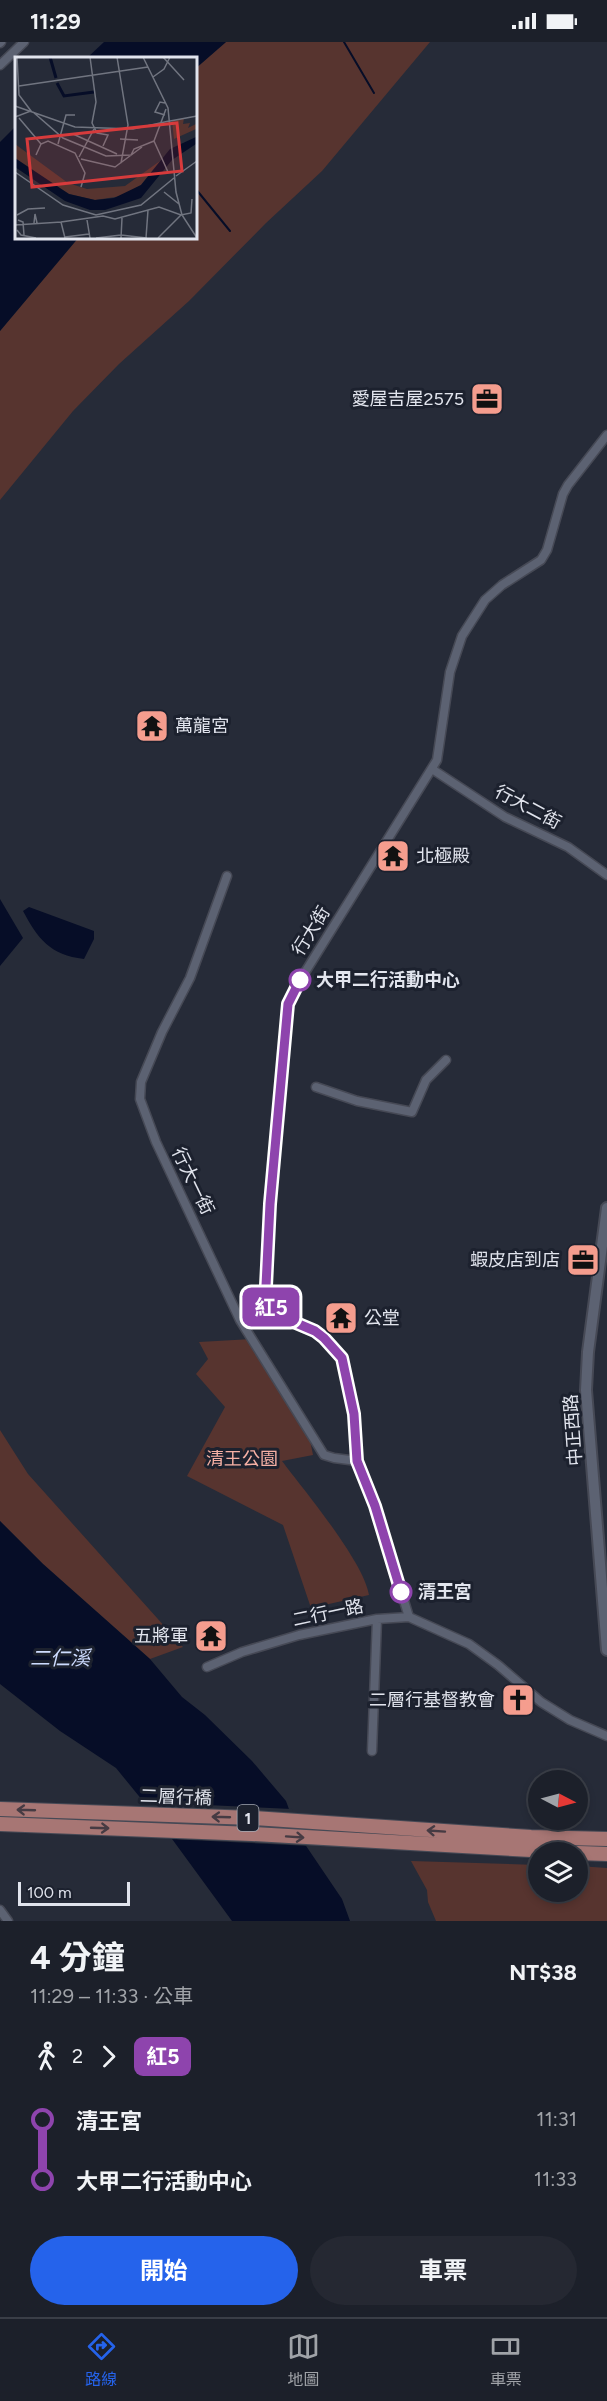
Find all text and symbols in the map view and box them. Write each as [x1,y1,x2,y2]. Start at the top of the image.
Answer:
text: 11:29 [30,8,81,35]
inset map [15,57,196,238]
office icon: 愛屋吉屋2575 [469,381,505,417]
place label: 愛屋吉屋2575 [352,388,464,410]
temple icon: 萬龍宮 [134,708,170,744]
place label: 萬龍宮 [175,715,229,737]
street label: 行大二街 [491,780,565,834]
temple icon: 北極殿 [375,838,411,874]
place label: 北極殿 [416,845,470,867]
street label: 行大街 [287,902,335,960]
marker: 大甲二行活動中心 [289,969,311,991]
place label: 大甲二行活動中心 [316,969,460,991]
street label: 行大一街 [167,1144,219,1218]
office icon: 蝦皮店到店 [565,1242,601,1278]
place label: 蝦皮店到店 [470,1249,560,1271]
line badge: 紅5 [244,1288,298,1326]
text: 紅5 [254,1295,288,1320]
temple icon: 公堂 [323,1300,359,1336]
place label: 公堂 [364,1307,400,1329]
street label: 中正西路 [560,1393,586,1467]
park label: 清王公園 [206,1448,278,1470]
marker: 清王宮 [390,1581,412,1603]
place label: 清王宮 [418,1581,472,1603]
street label: 二行一路 [290,1595,366,1631]
temple icon: 五將軍 [193,1618,229,1654]
place label: 五將軍 [134,1625,188,1647]
water label: 二仁溪 [30,1646,93,1670]
church icon: 二層行基督教會 [500,1682,536,1718]
place label: 二層行基督教會 [369,1689,495,1711]
north arrow [528,1770,588,1830]
map controls [528,1770,588,1902]
street label: 二層行橋 [140,1785,212,1809]
one-way arrow [17,1804,36,1815]
road number: 1 [238,1805,258,1831]
one-way arrow [211,1811,231,1823]
one-way arrow [90,1822,110,1833]
one-way arrow [427,1825,447,1836]
one-way arrow [285,1831,305,1842]
button: layers [528,1842,588,1902]
scale bar [18,1879,130,1906]
text: 100 m [27,1883,72,1902]
text: 4 分鐘 [30,1938,125,1977]
text: NT$38 [509,1959,577,1986]
text: 11:29 – 11:33 · 公車 [30,1984,193,2008]
icon: walk [30,2040,63,2073]
icon: forward [92,2040,125,2073]
text: 2 [72,2044,83,2068]
text: 紅5 [146,2044,179,2069]
text: 11:31 [536,2107,577,2131]
text: 清王宮 [76,2108,142,2135]
text: 11:33 [534,2167,577,2191]
text: 大甲二行活動中心 [76,2168,252,2195]
button: 開始 [30,2236,298,2305]
button: 車票 [310,2236,577,2305]
tab: 路線 [85,2330,118,2390]
tab: 地圖 [287,2330,320,2390]
tab: 車票 [489,2330,522,2390]

